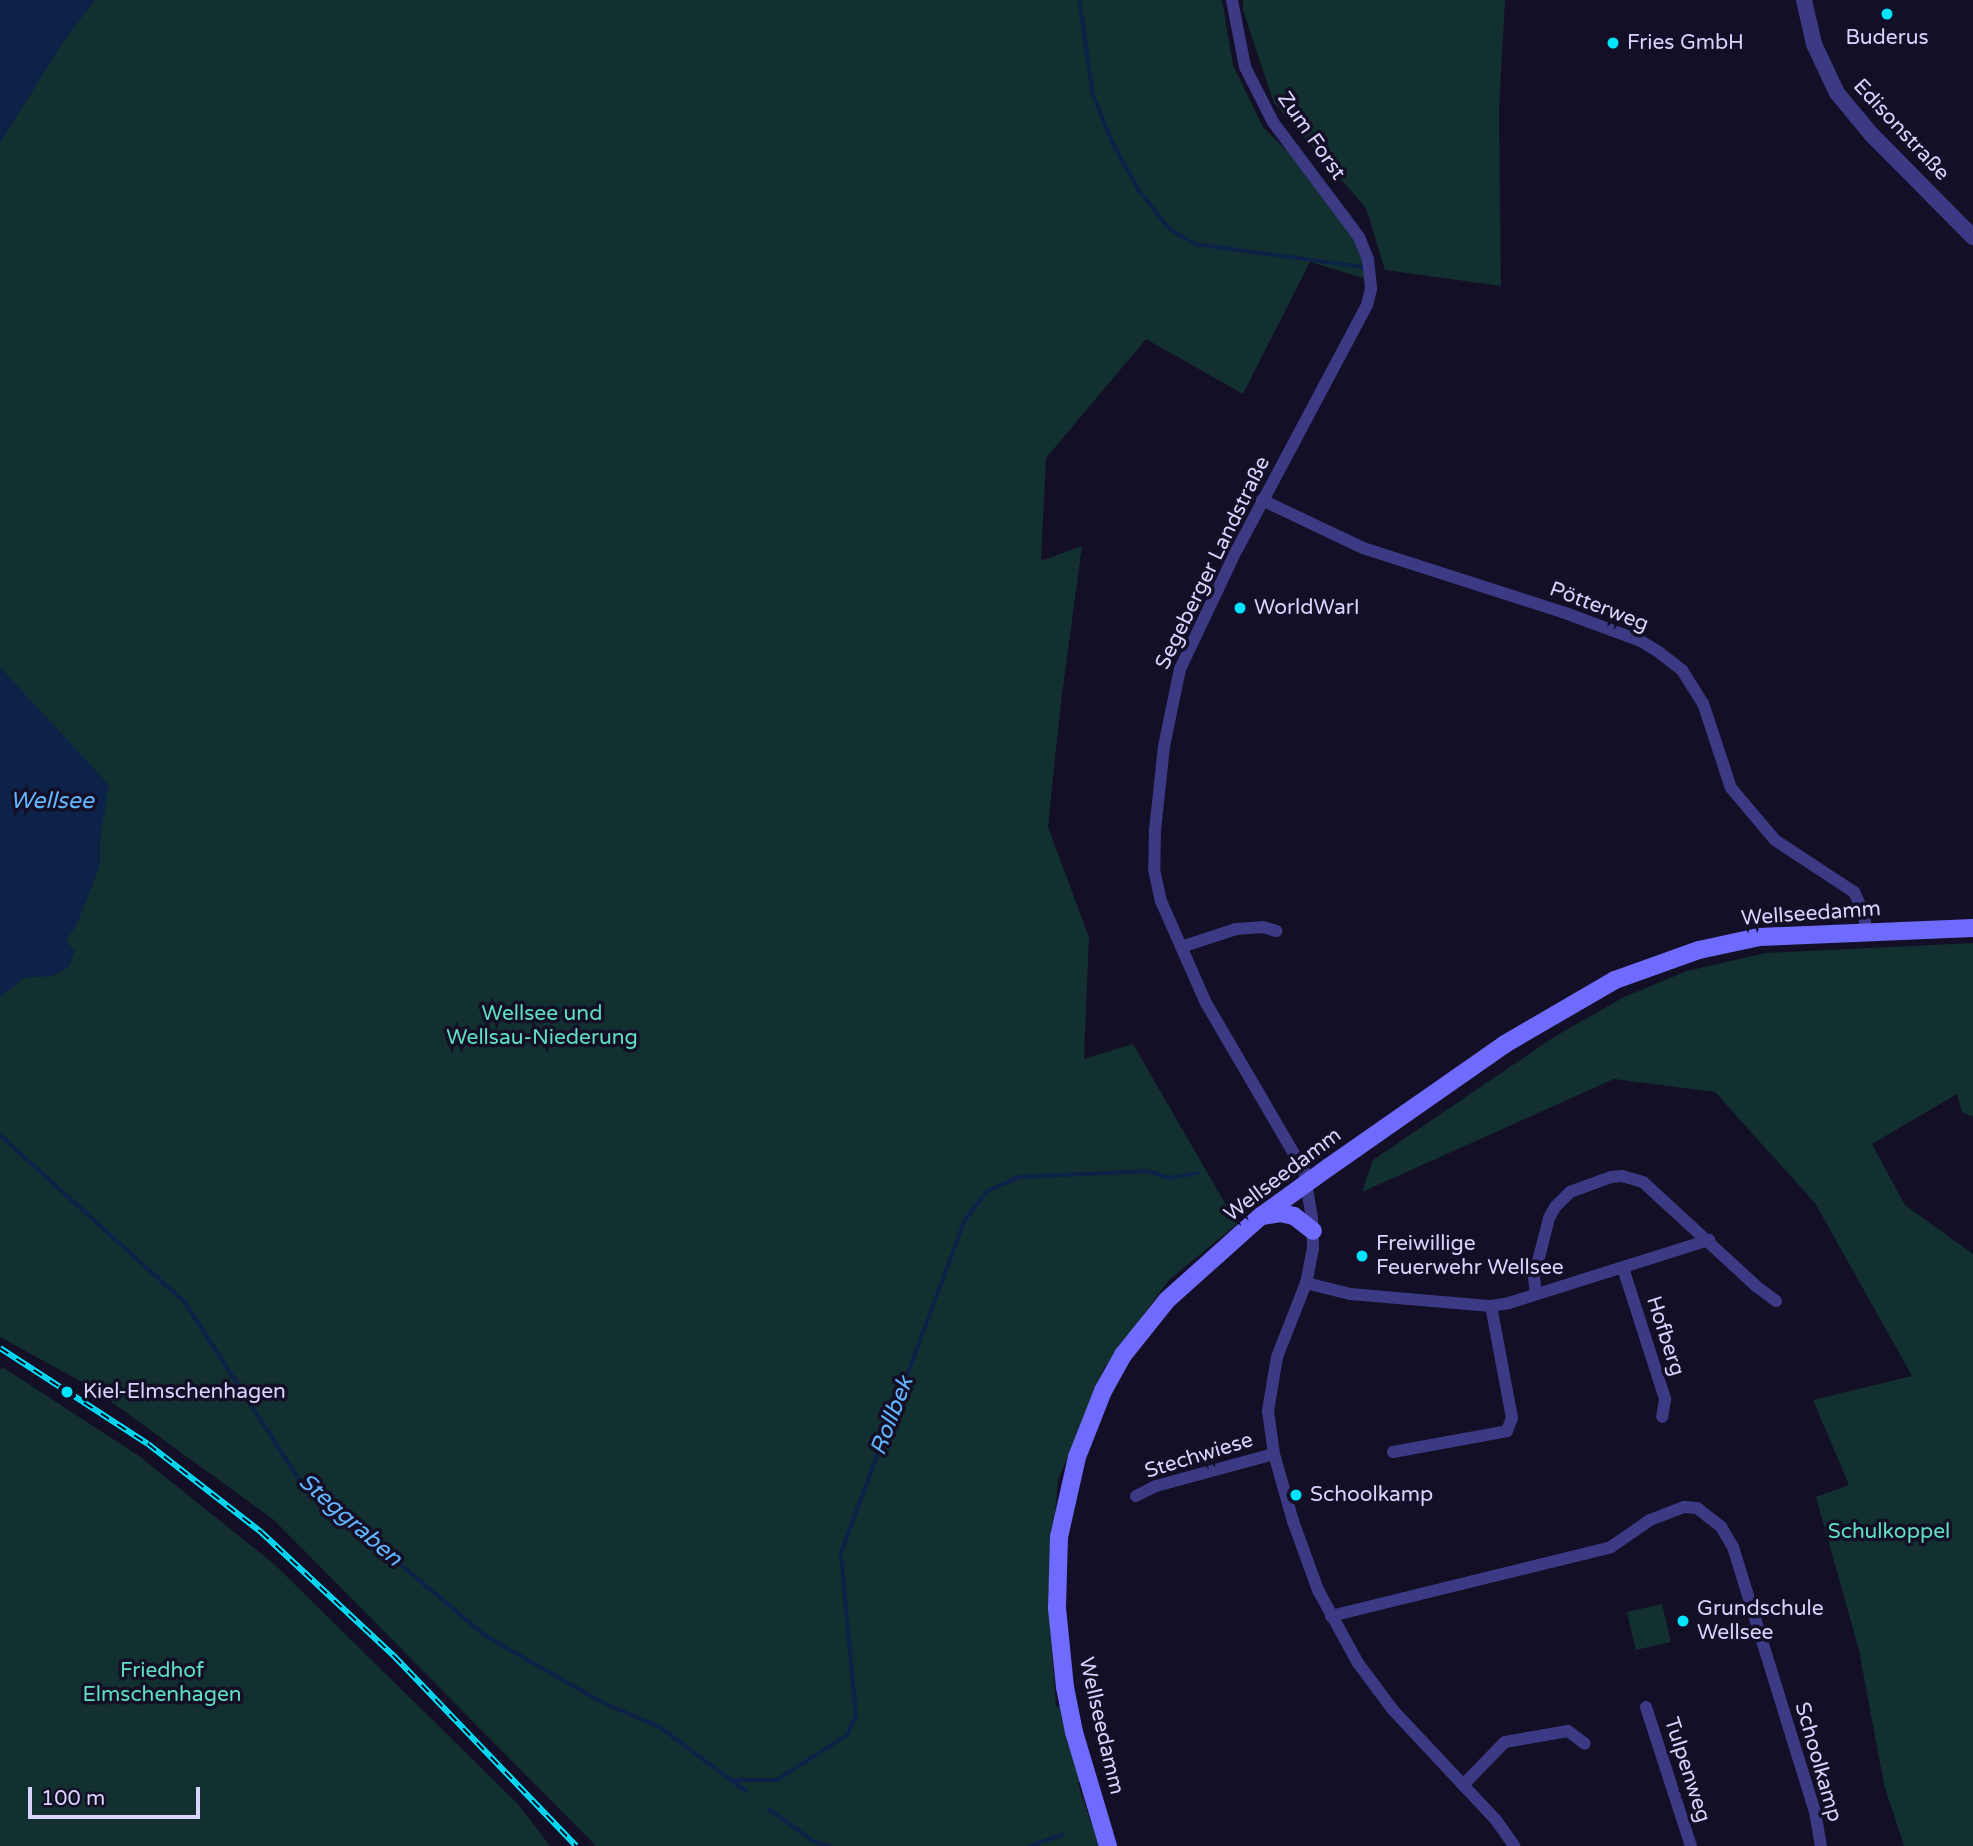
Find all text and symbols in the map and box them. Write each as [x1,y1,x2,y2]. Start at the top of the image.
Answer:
marker: Buderus [1879,6,1895,22]
place label: Buderus [1845,25,1929,51]
place label: Fries GmbH [1627,30,1744,56]
marker: Fries GmbH [1605,35,1621,51]
street label: Edisonstraße [1848,74,1954,186]
street label: Zum Forst [1272,87,1350,185]
street label: Segeberger Landstraße [1150,452,1276,674]
street label: Pötterweg [1546,577,1652,637]
place label: WorldWarI [1254,595,1360,621]
marker: WorldWarI [1232,600,1248,616]
water label: Wellsee [10,787,94,815]
street label: Wellseedamm [1740,897,1882,931]
park label: Wellsee und Wellsau-Niederung [446,1001,638,1051]
street label: Wellseedamm [1219,1123,1347,1227]
place label: Freiwillige Feuerwehr Wellsee [1376,1231,1564,1281]
marker: Freiwillige Feuerwehr Wellsee [1354,1248,1370,1264]
street label: Hofberg [1640,1293,1690,1379]
water label: Rollbek [864,1373,920,1459]
place label: Kiel-Elmschenhagen [83,1379,286,1405]
marker: Kiel-Elmschenhagen [57,1382,77,1402]
street label: Stechwiese [1142,1428,1256,1484]
water label: Steggraben [293,1468,407,1572]
place label: Schoolkamp [1310,1482,1433,1508]
marker: Schoolkamp [1288,1487,1304,1503]
park label: Schulkoppel [1828,1519,1950,1545]
place label: Grundschule Wellsee [1697,1596,1824,1646]
marker: Grundschule Wellsee [1675,1613,1691,1629]
street label: Wellseedamm [1073,1655,1129,1797]
park label: Friedhof Elmschenhagen [82,1658,242,1708]
street label: Schoolkamp [1789,1699,1847,1825]
street label: Tulpenweg [1658,1714,1716,1826]
scale bar [32,1772,203,1816]
text: 100 m [41,1786,105,1811]

